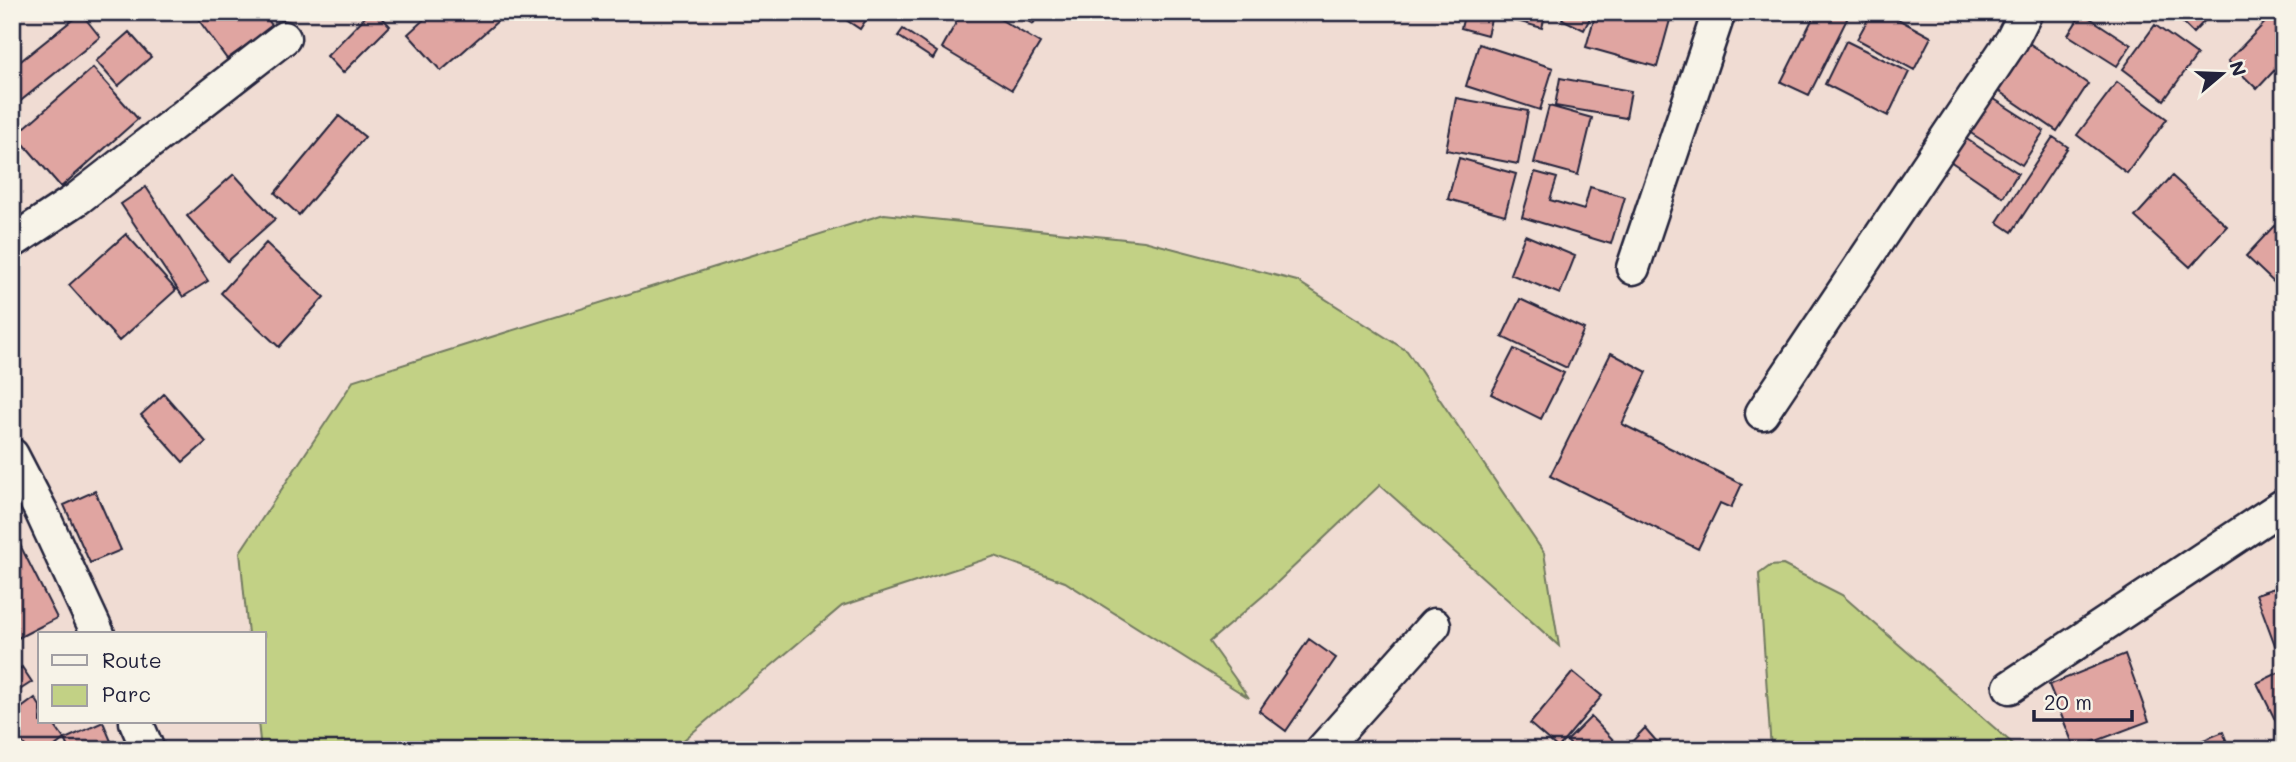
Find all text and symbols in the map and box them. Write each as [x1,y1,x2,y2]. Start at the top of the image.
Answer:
north arrow [2188,38,2258,108]
text: N [2224,57,2253,79]
legend [38,632,266,724]
text: Route [102,646,162,673]
scale bar [2034,678,2132,722]
text: Parc [102,680,151,707]
text: 20 m [2044,688,2092,715]

